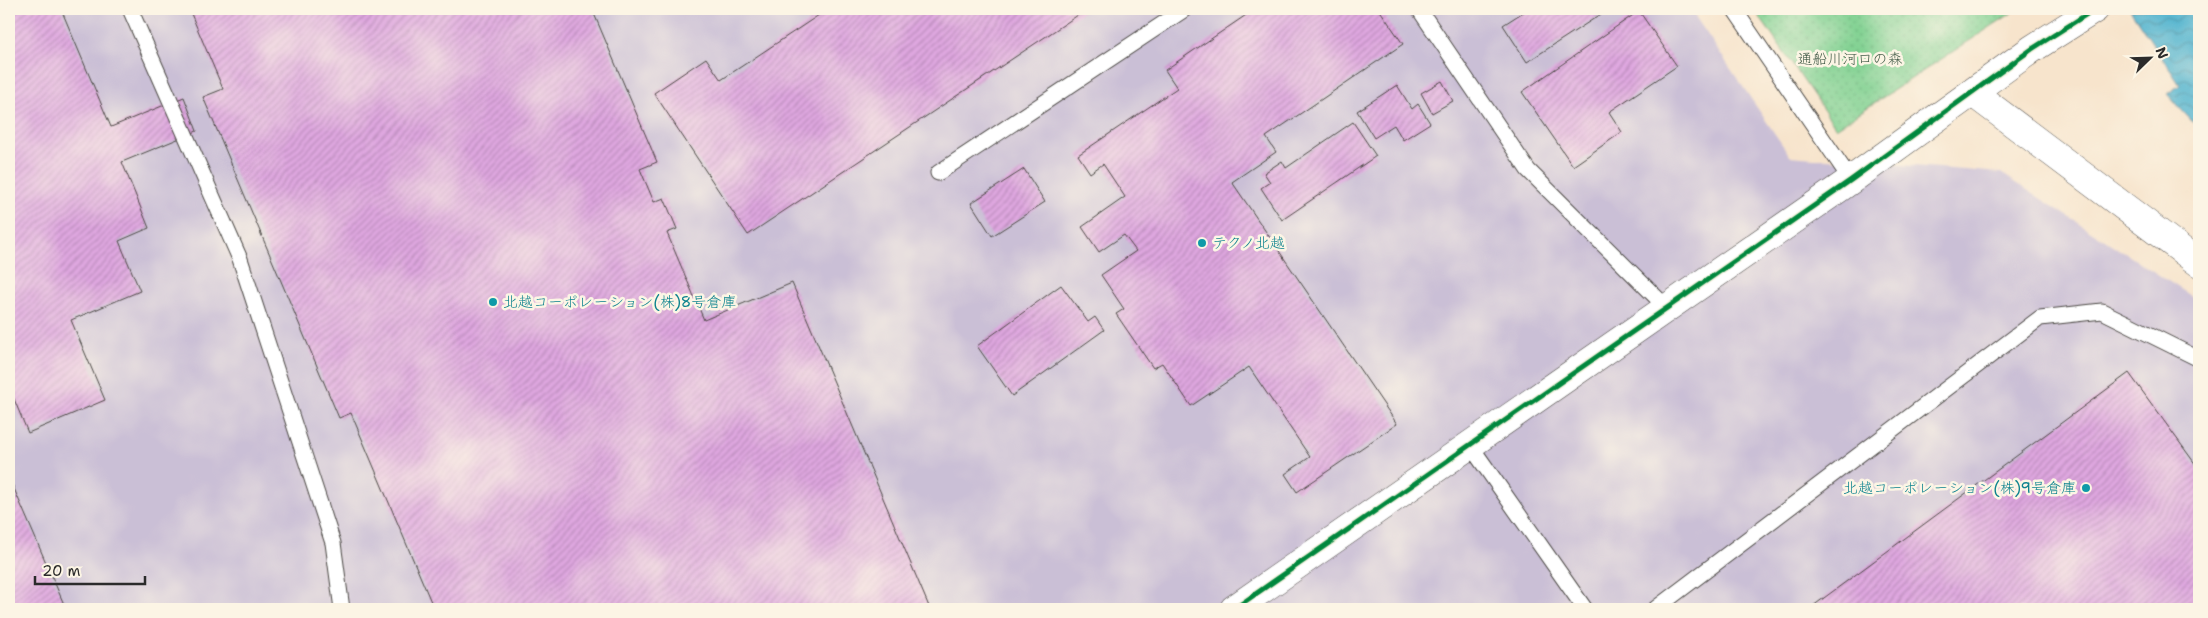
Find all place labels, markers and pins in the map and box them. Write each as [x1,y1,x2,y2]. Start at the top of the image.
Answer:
place label: テクノ北越 [1212,233,1285,253]
marker: テクノ北越 [1196,237,1208,249]
place label: 北越コーポレーション(株)8号倉庫 [503,292,736,312]
marker: 北越コーポレーション(株)8号倉庫 [487,296,499,308]
place label: 北越コーポレーション(株)9号倉庫 [1843,478,2076,498]
marker: 北越コーポレーション(株)9号倉庫 [2080,482,2092,494]

